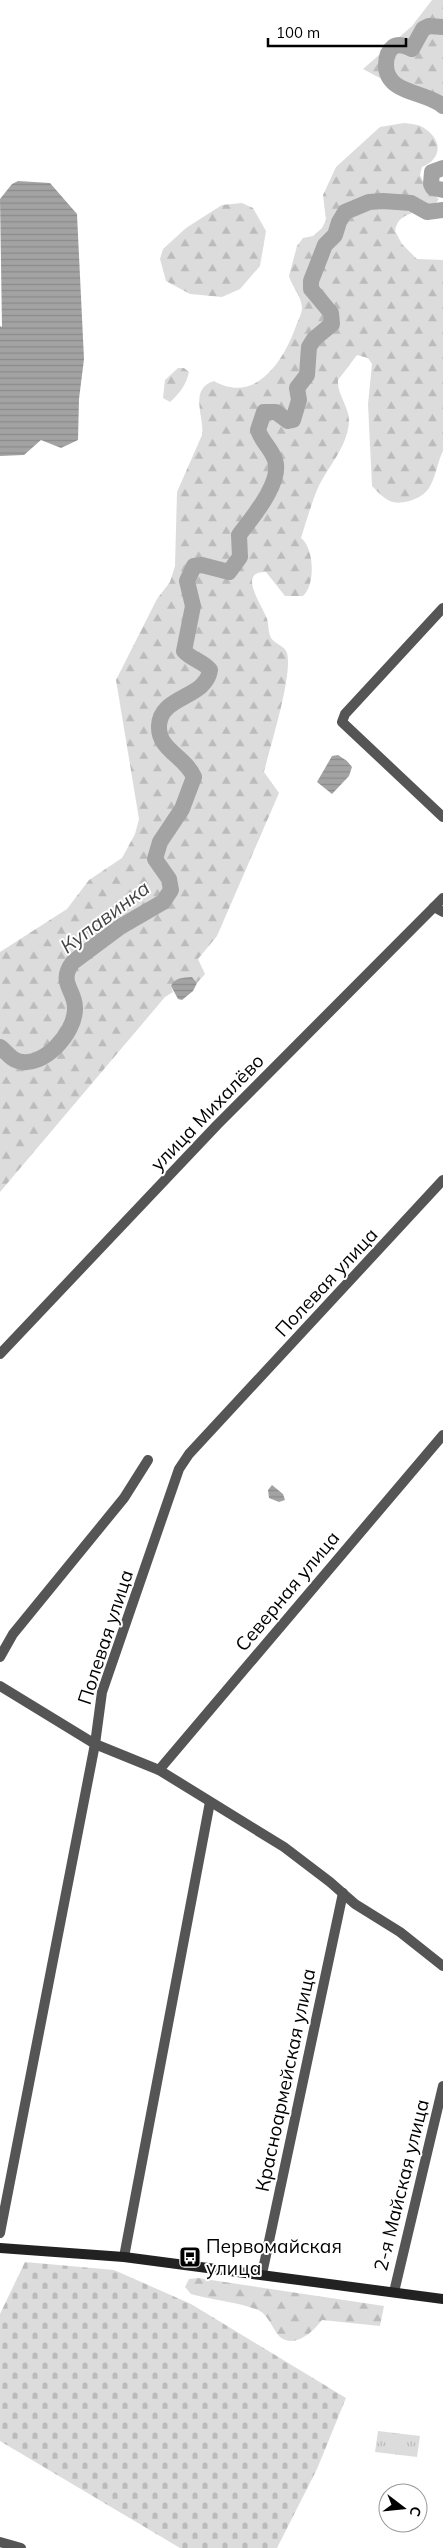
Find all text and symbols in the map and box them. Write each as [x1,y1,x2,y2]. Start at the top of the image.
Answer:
scale bar [268,15,406,47]
text: 100 m [276,23,320,42]
water label: Купавинка [55,875,154,958]
street label: улица Михалёво [145,1049,269,1175]
street label: Полевая улица [269,1223,383,1341]
street label: Северная улица [230,1526,344,1656]
street label: Полевая улица [72,1567,138,1707]
street label: Красноармейская улица [250,1966,320,2194]
street label: 2-я Майская улица [368,2097,434,2273]
place label: Первомайская улица [206,2234,342,2280]
bus stop icon: Первомайская улица [178,2245,202,2269]
north arrow [378,2483,428,2533]
text: С [406,2504,425,2519]

